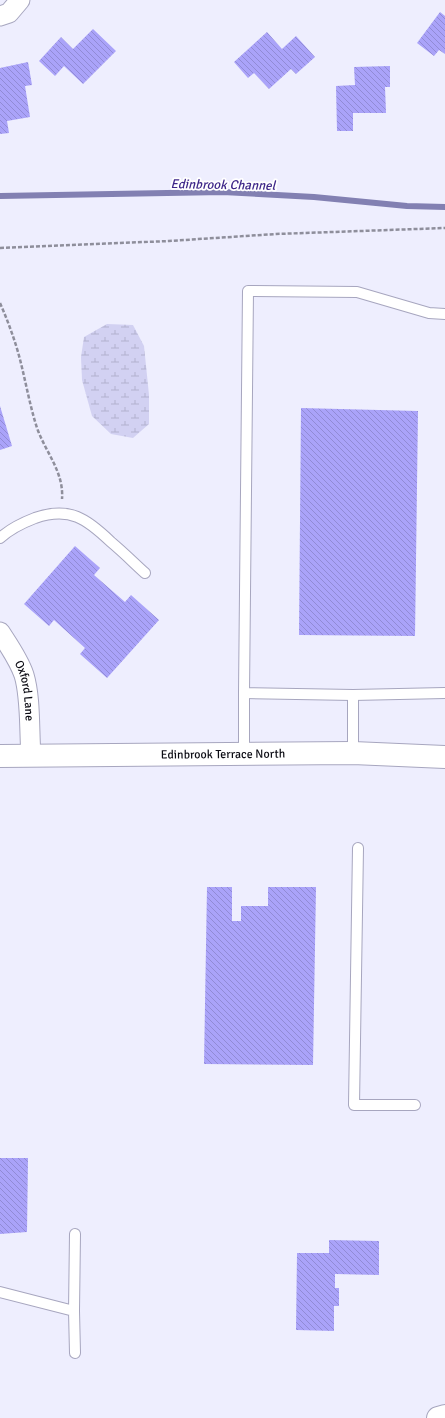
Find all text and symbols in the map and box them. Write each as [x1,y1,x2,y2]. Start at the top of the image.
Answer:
water label: Edinbrook Channel [170,176,277,194]
street label: Oxford Lane [11,658,37,721]
street label: Edinbrook Terrace North [161,747,285,763]

